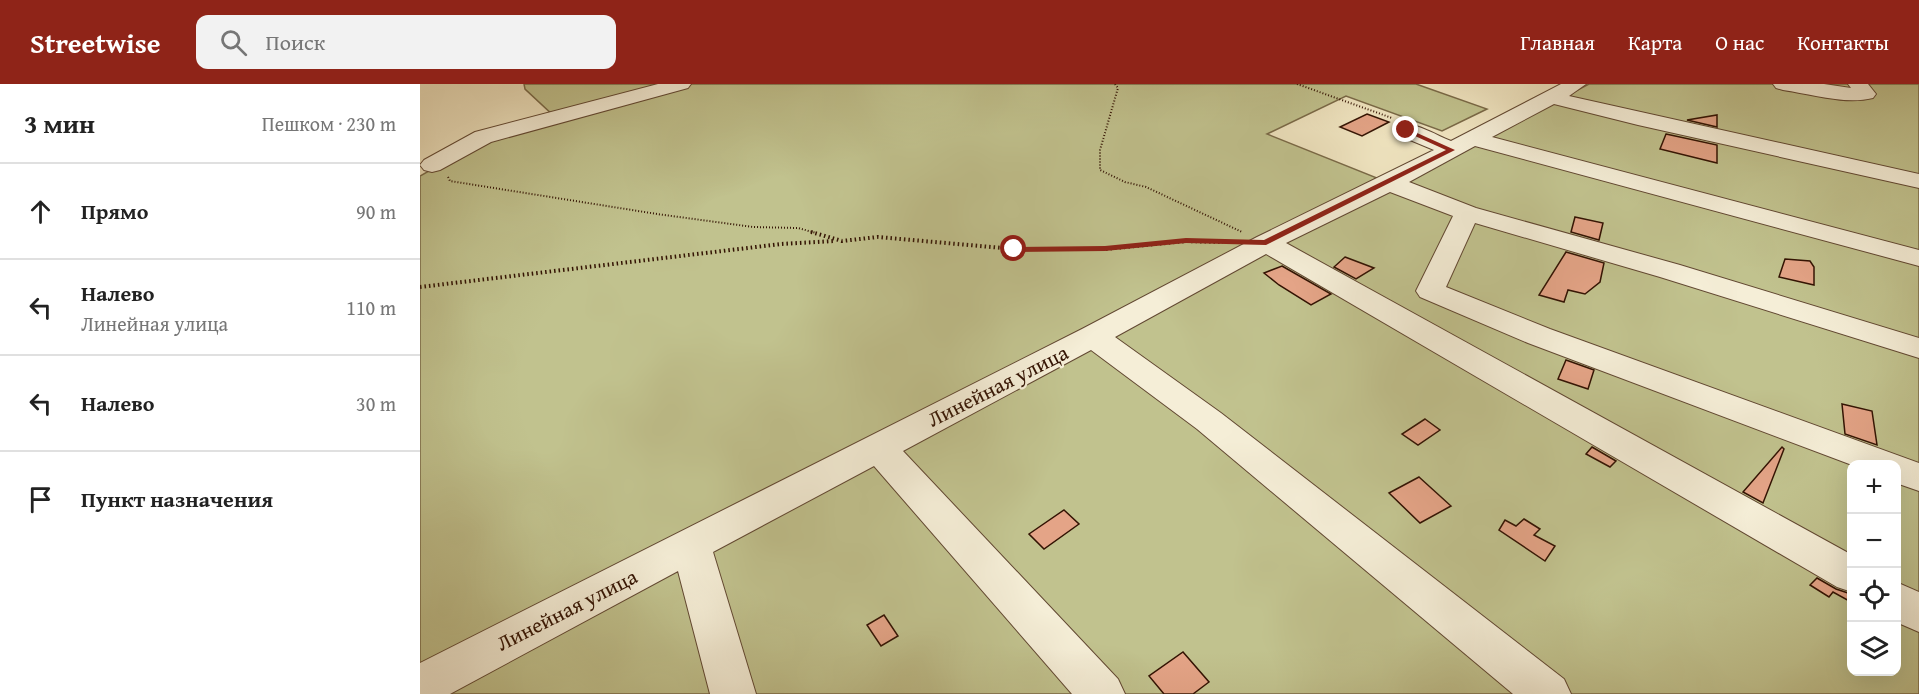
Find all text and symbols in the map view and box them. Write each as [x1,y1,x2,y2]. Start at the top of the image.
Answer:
search box [196,15,616,69]
text: Streetwise [30,22,160,63]
icon: search [217,26,250,59]
text: Поиск [265,26,325,58]
text: Главная [1520,27,1595,58]
text: Карта [1628,27,1682,58]
text: О нас [1715,27,1764,58]
text: Контакты [1797,27,1889,58]
text: 3 мин [24,104,95,143]
text: Пешком · 230 m [262,109,396,138]
route end [1392,116,1418,142]
icon: ahead [24,195,57,228]
text: Прямо [81,195,148,227]
text: 90 m [356,197,396,226]
route start [1000,235,1026,261]
text: Налево [81,277,154,309]
icon: left [24,291,57,324]
text: 110 m [346,293,396,322]
text: Линейная улица [81,309,228,338]
street label: Линейная улица [922,337,1074,434]
icon: left [24,387,57,420]
text: Налево [81,387,154,419]
text: 30 m [356,389,396,418]
map controls [1847,460,1901,676]
button: + [1847,460,1901,514]
icon: arrive [24,483,57,516]
text: Пункт назначения [81,483,273,515]
button: − [1847,514,1901,568]
street label: Линейная улица [491,561,643,658]
button: locate [1847,568,1901,622]
button: layers [1847,622,1901,676]

